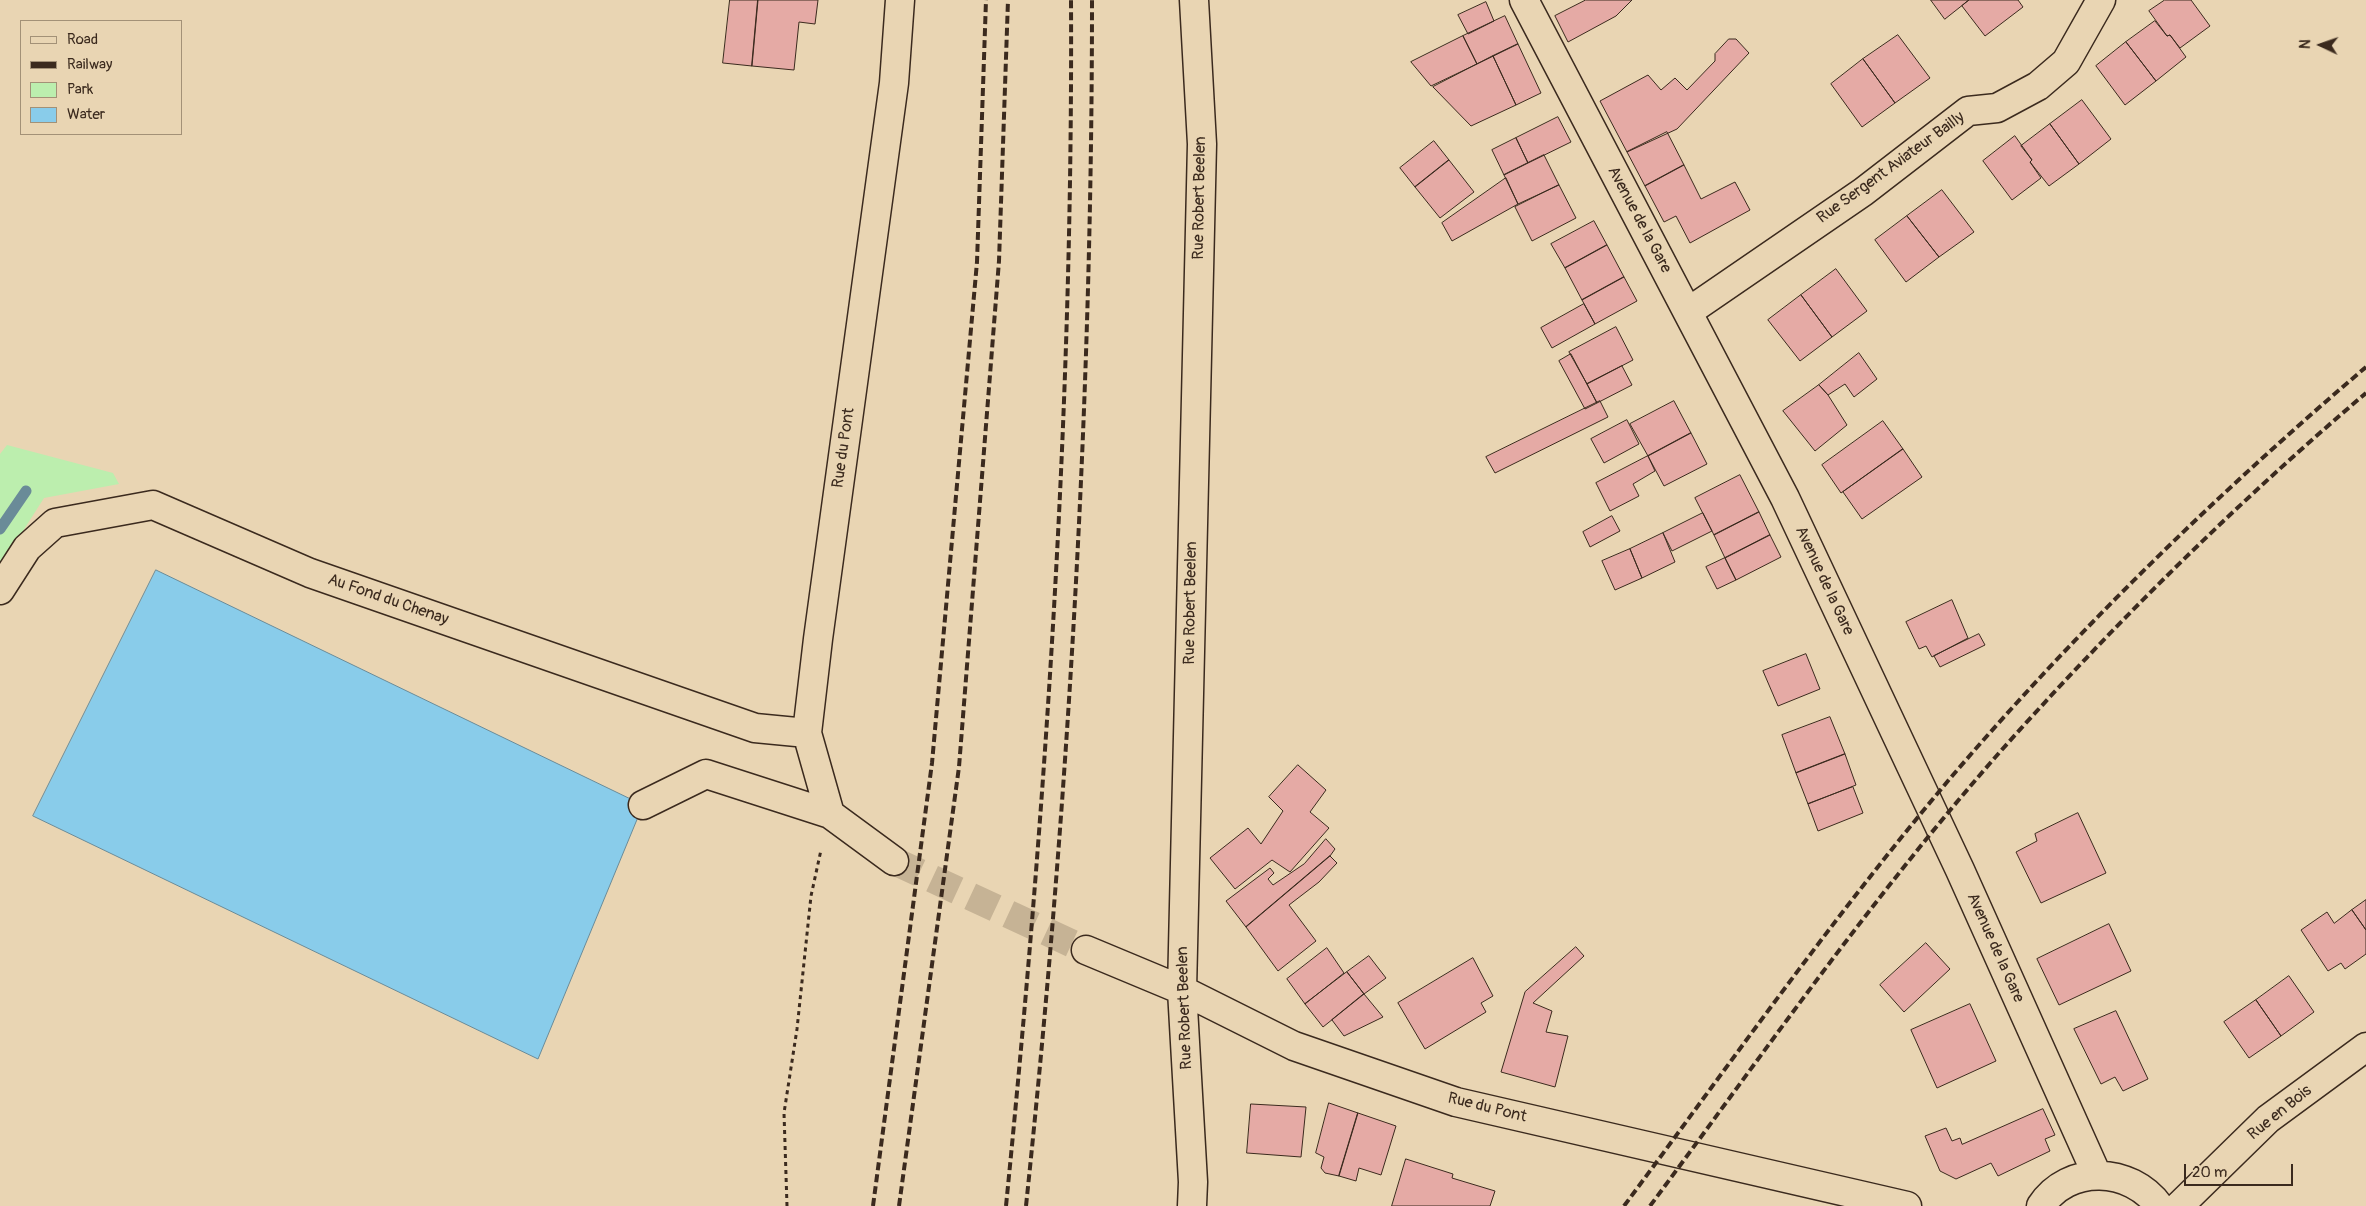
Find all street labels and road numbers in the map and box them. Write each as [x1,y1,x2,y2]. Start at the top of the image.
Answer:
street label: Rue Sergent Aviateur Bailly [1813,108,1969,228]
street label: Rue Robert Beelen [1189,136,1211,260]
street label: Avenue de la Gare [1603,163,1675,277]
street label: Rue du Pont [829,407,859,489]
street label: Avenue de la Gare [1790,523,1858,639]
street label: Rue Robert Beelen [1180,541,1202,665]
street label: Au Fond du Chenay [325,570,451,630]
street label: Avenue de la Gare [1962,890,2028,1006]
street label: Rue Robert Beelen [1173,946,1197,1070]
street label: Rue en Bois [2244,1081,2316,1145]
street label: Rue du Pont [1446,1089,1528,1127]

